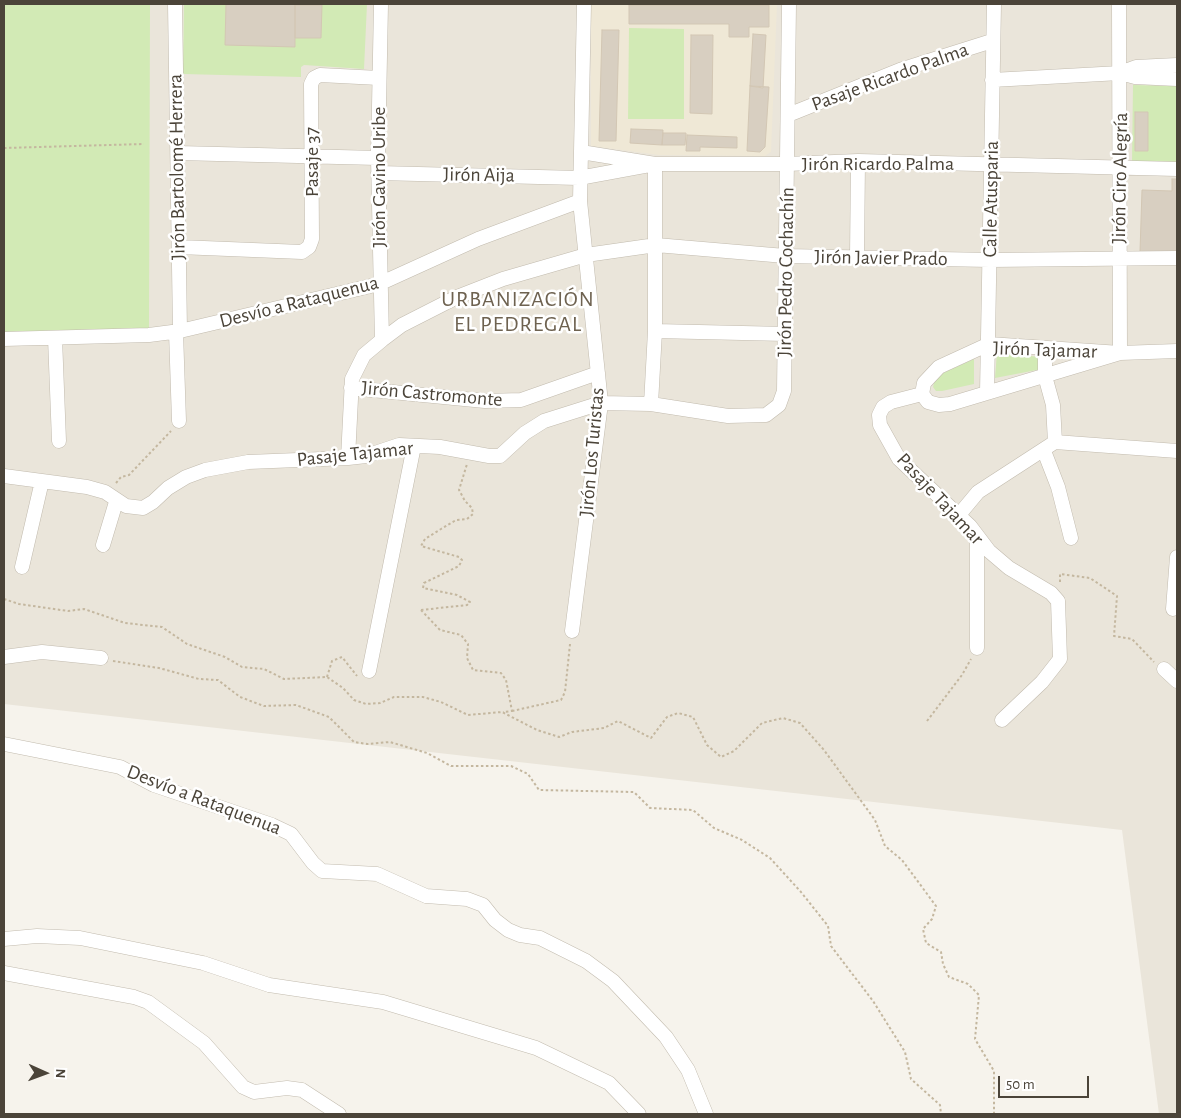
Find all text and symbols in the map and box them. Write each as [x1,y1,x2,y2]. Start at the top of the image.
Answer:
street label: Pasaje Ricardo Palma [808,37,972,117]
street label: Jirón Bartolomé Herrera [163,74,191,260]
street label: Jirón Gavino Uribe [367,106,391,248]
street label: Jirón Ciro Alegría [1107,112,1133,244]
street label: Pasaje 37 [300,127,324,197]
street label: Calle Atusparia [978,140,1004,258]
street label: Jirón Ricardo Palma [802,152,954,176]
street label: Jirón Aija [443,162,515,188]
street label: Jirón Pedro Cochachín [773,187,799,357]
street label: Jirón Javier Prado [814,245,948,271]
street label: Desvío a Rataquenua [217,271,381,333]
district label: URBANIZACIÓN EL PEDREGAL [440,286,596,338]
street label: Jirón Tajamar [992,336,1098,364]
street label: Jirón Castromonte [360,376,504,412]
street label: Jirón Los Turistas [574,387,610,517]
street label: Pasaje Tajamar [295,436,415,472]
street label: Pasaje Tajamar [891,448,989,550]
street label: Desvío a Rataquenua [123,760,285,840]
north arrow [20,1048,70,1098]
scale bar [1001,1066,1092,1098]
text: N [53,1068,67,1079]
text: 50 m [1006,1077,1035,1092]

